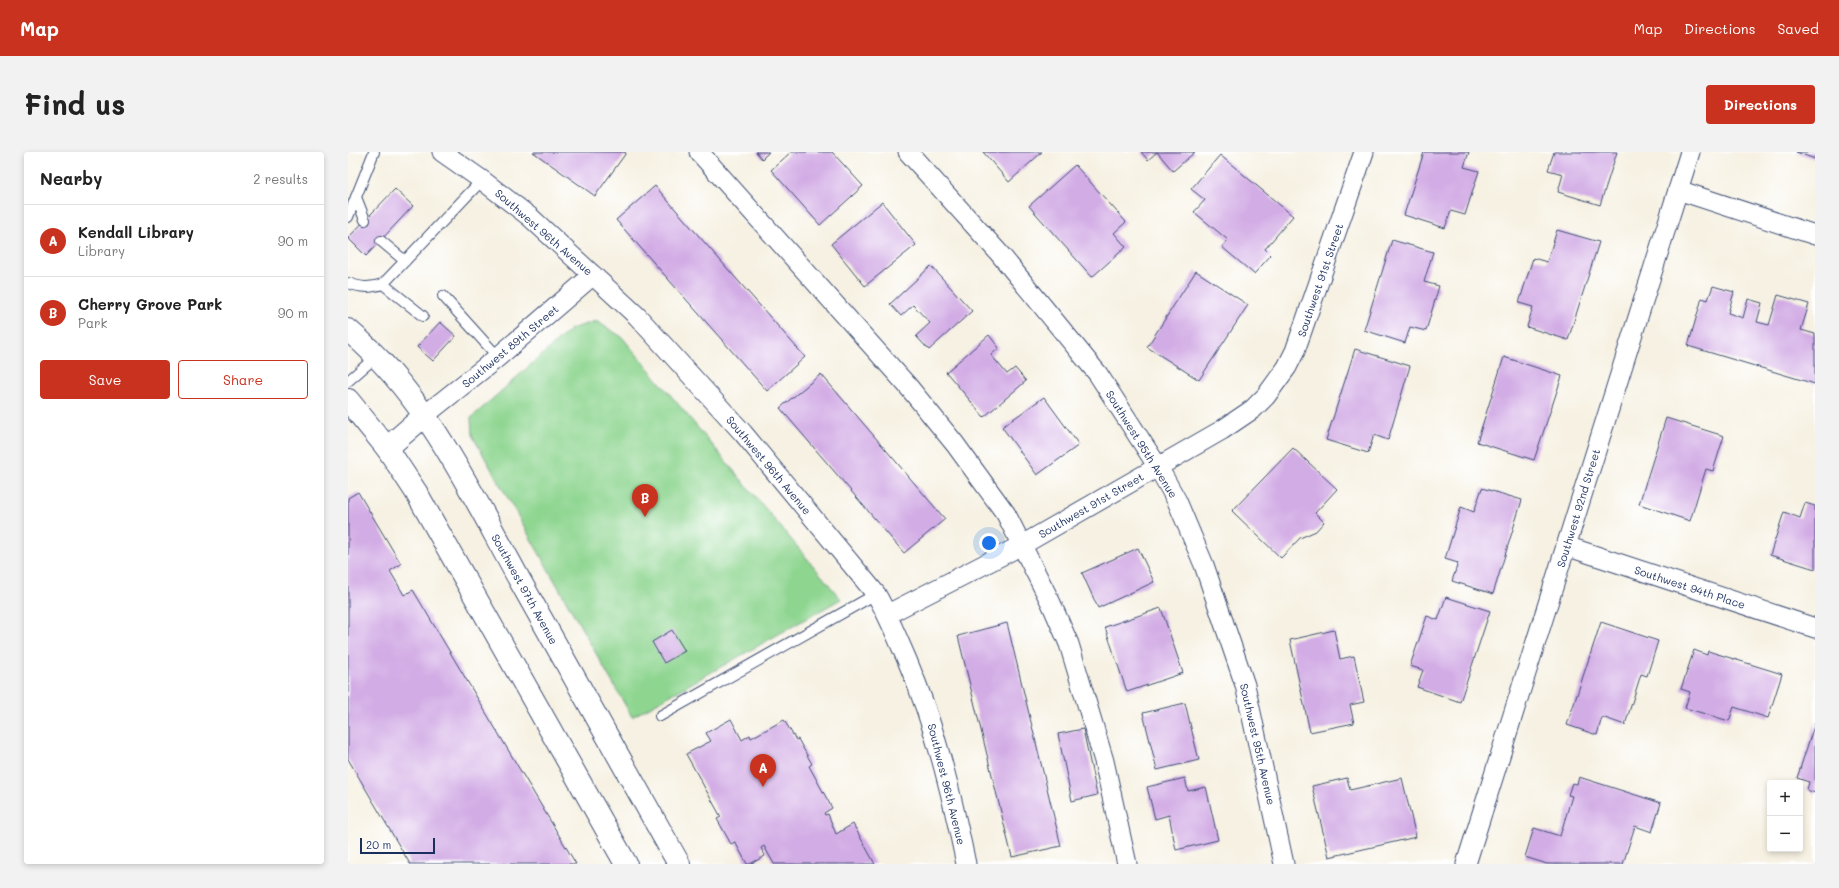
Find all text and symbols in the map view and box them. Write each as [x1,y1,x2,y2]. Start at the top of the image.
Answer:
text: Map [20,16,59,41]
text: Map [1634,19,1662,38]
text: Directions [1684,19,1755,38]
text: Saved [1777,19,1819,38]
button: Directions [1706,85,1815,124]
text: Find us [24,86,125,122]
text: Nearby [40,167,102,189]
text: 2 results [253,170,308,187]
street label: Southwest 96th Avenue [492,185,596,279]
street label: Southwest 91st Street [1294,221,1347,339]
text: Kendall Library [78,222,194,242]
text: A [48,232,58,249]
text: 90 m [278,232,308,249]
text: Library [78,242,125,259]
text: Cherry Grove Park [78,294,222,314]
street label: Southwest 89th Street [459,301,562,391]
text: B [49,304,57,321]
text: 90 m [278,304,308,321]
text: Park [78,314,107,331]
button: Save [40,360,170,399]
button: Share [178,360,308,399]
street label: Southwest 95th Avenue [1103,387,1181,501]
street label: Southwest 96th Avenue [723,412,815,518]
street label: Southwest 92nd Street [1553,447,1603,569]
street label: Southwest 91st Street [1036,469,1146,541]
pin: B [632,484,658,517]
street label: Southwest 97th Avenue [488,531,562,647]
your location [979,533,999,553]
street label: Southwest 94th Place [1633,562,1748,612]
street label: Southwest 95th Avenue [1237,682,1279,806]
street label: Southwest 96th Avenue [925,722,969,846]
pin: A [750,754,776,787]
map controls [1767,780,1803,852]
button: + [1767,780,1803,816]
button: − [1767,816,1803,852]
scale bar [360,836,435,855]
text: 20 m [366,837,391,852]

